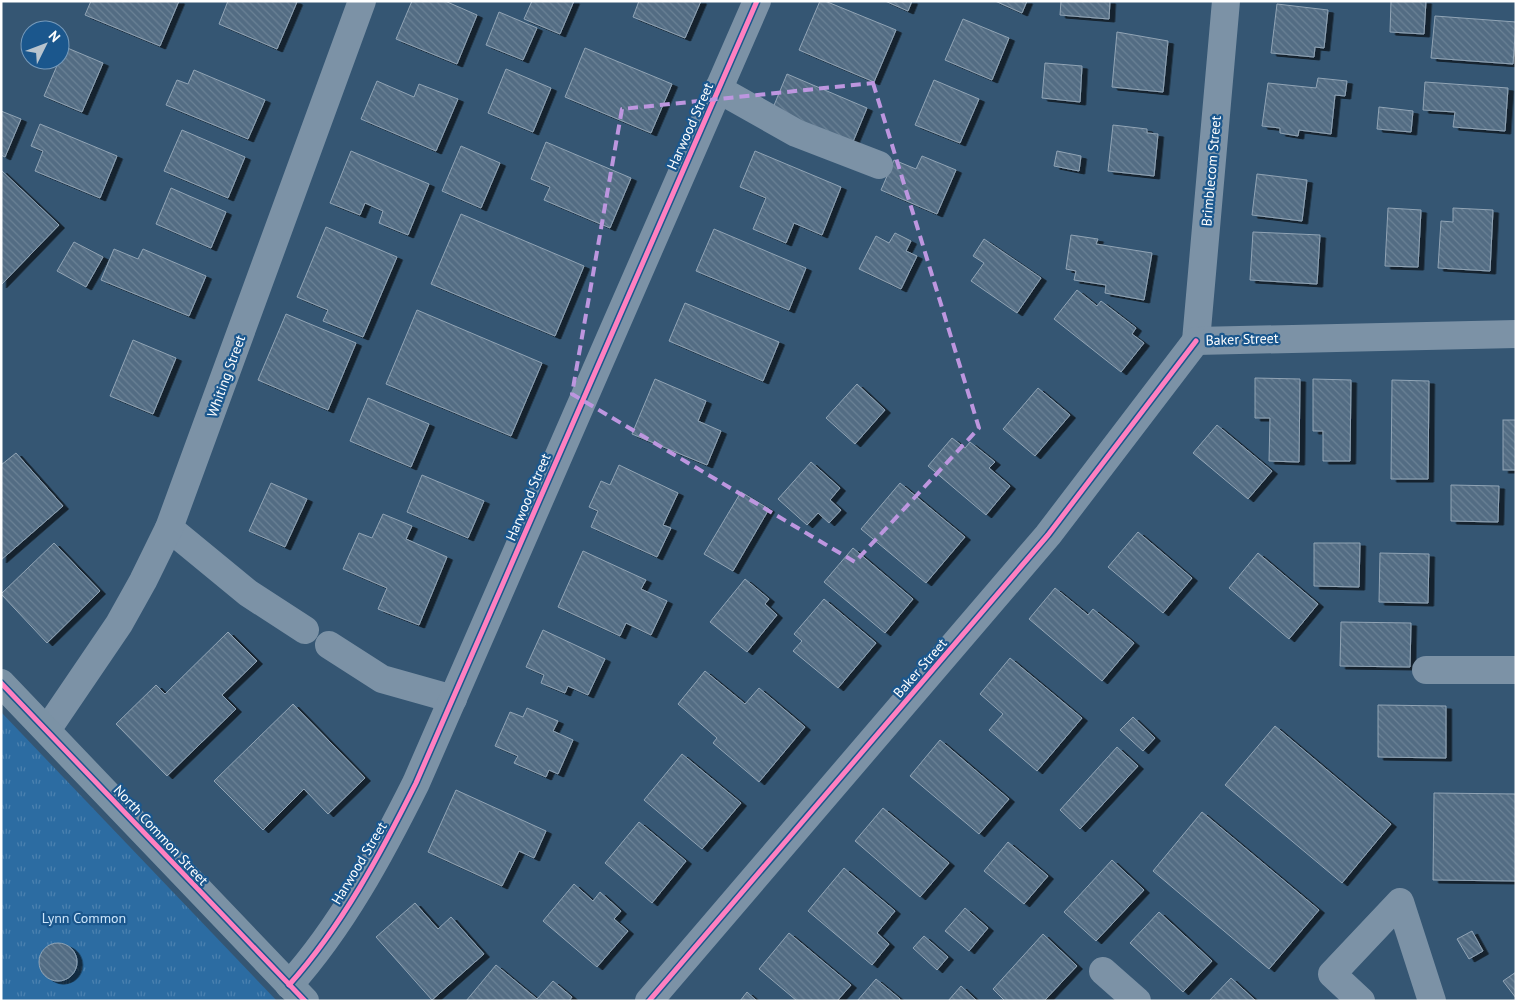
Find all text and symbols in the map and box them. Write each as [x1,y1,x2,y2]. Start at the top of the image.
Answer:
north arrow [20,20,70,70]
text: N [45,27,64,46]
street label: Harwood Street [663,80,717,172]
street label: Brimblecom Street [1197,115,1225,227]
street label: Baker Street [1205,329,1279,349]
street label: Whiting Street [203,332,249,420]
street label: Harwood Street [501,450,555,543]
street label: Baker Street [889,634,951,701]
street label: North Common Street [110,781,212,889]
street label: Harwood Street [327,818,391,908]
park label: Lynn Common [42,909,126,927]

